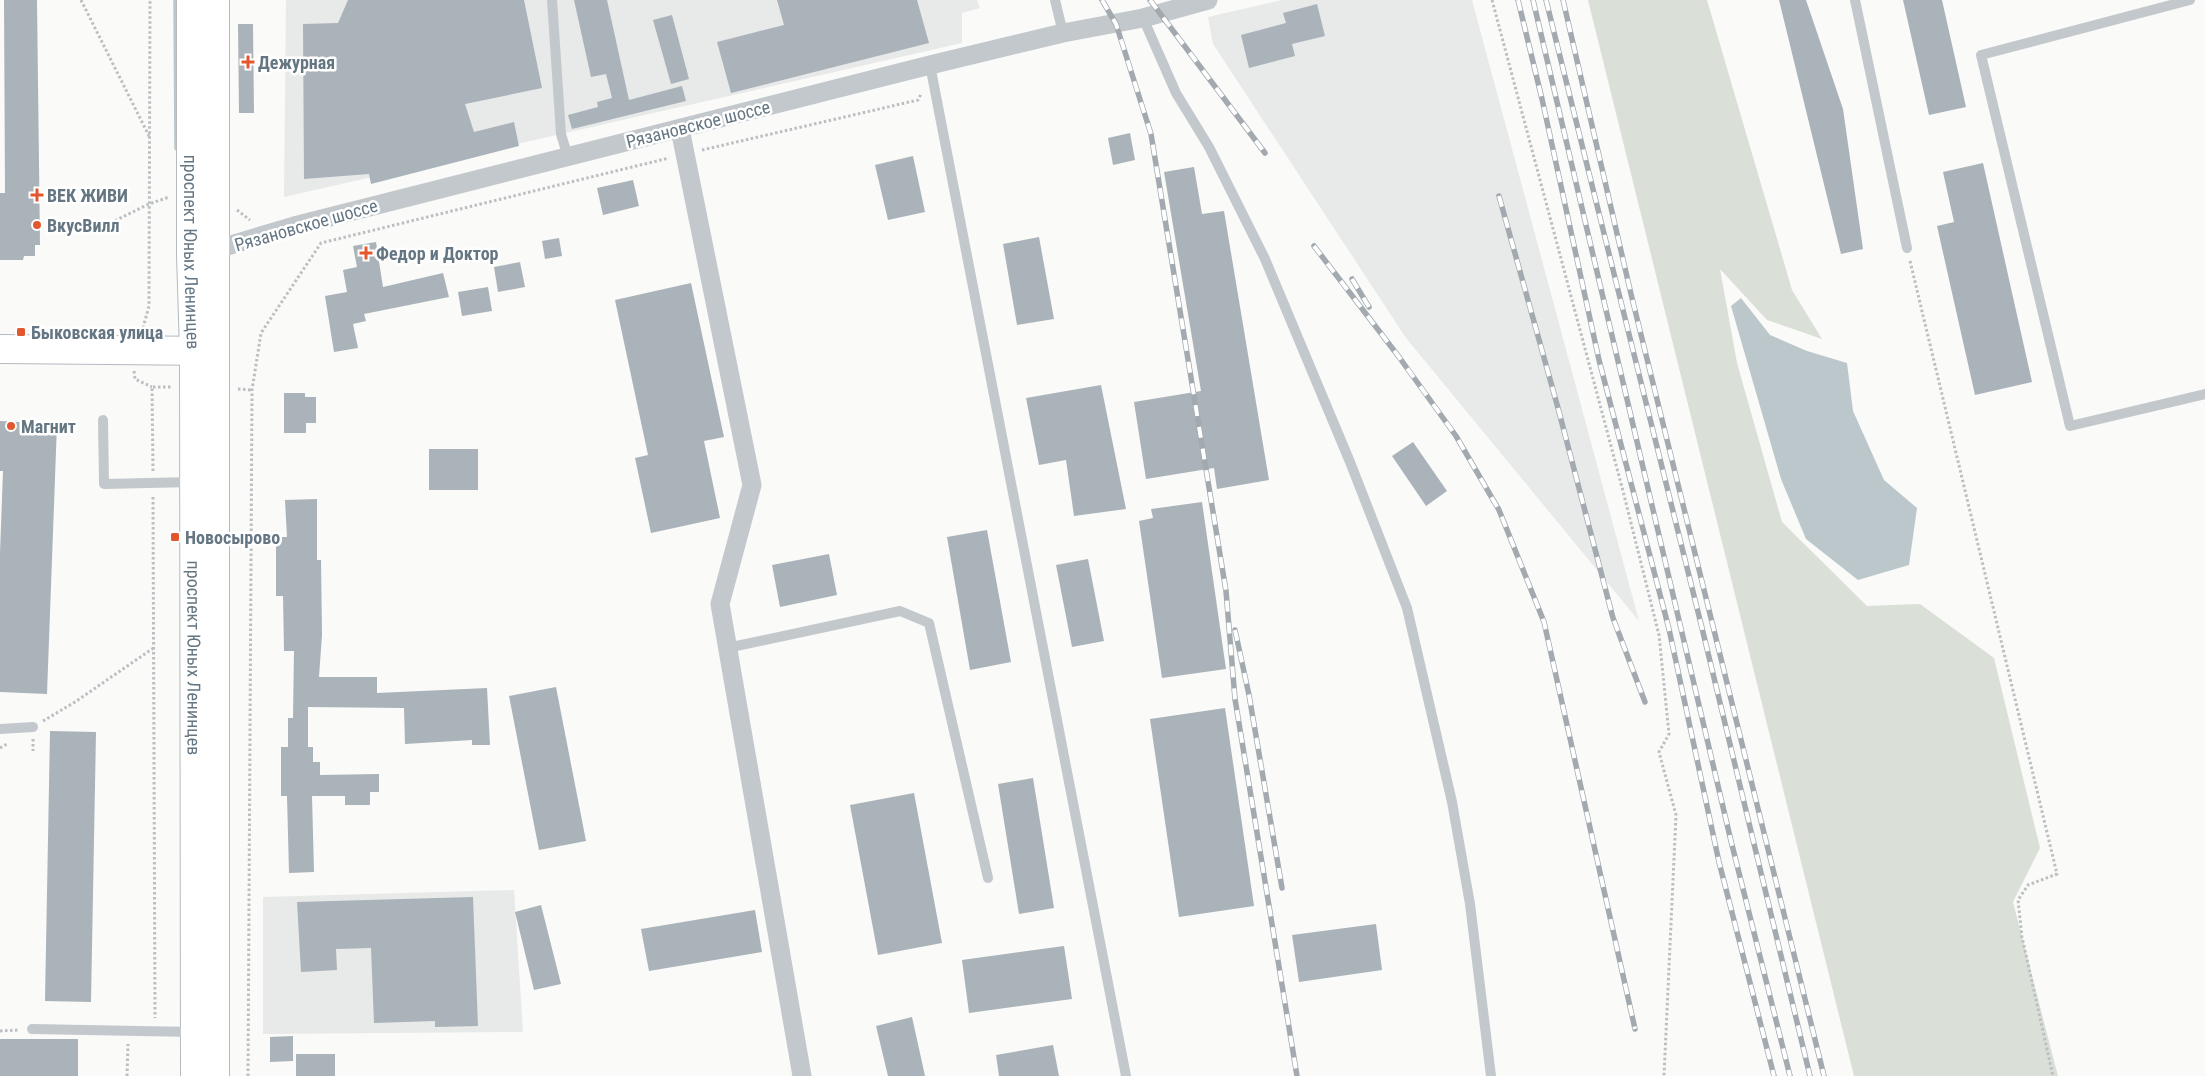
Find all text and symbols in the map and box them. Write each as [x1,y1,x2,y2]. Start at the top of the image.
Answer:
place label: Дежурная [258,52,335,73]
marker: Дежурная [242,56,254,68]
street label: Рязановское шоссе [624,96,772,152]
street label: проспект Юных Ленинцев [180,155,204,350]
place label: ВЕК ЖИВИ [47,185,128,206]
marker: ВЕК ЖИВИ [31,189,43,201]
street label: Рязановское шоссе [232,195,380,255]
place label: ВкусВилл [47,215,119,236]
marker: ВкусВилл [31,219,43,231]
place label: Федор и Доктор [376,243,499,264]
marker: Федор и Доктор [360,247,372,259]
place label: Быковская улица [31,322,163,343]
marker: Быковская улица [15,326,27,338]
place label: Магнит [21,416,76,437]
marker: Магнит [5,420,17,432]
place label: Новосырово [185,527,280,548]
marker: Новосырово [169,531,181,543]
street label: проспект Юных Ленинцев [184,561,205,755]

